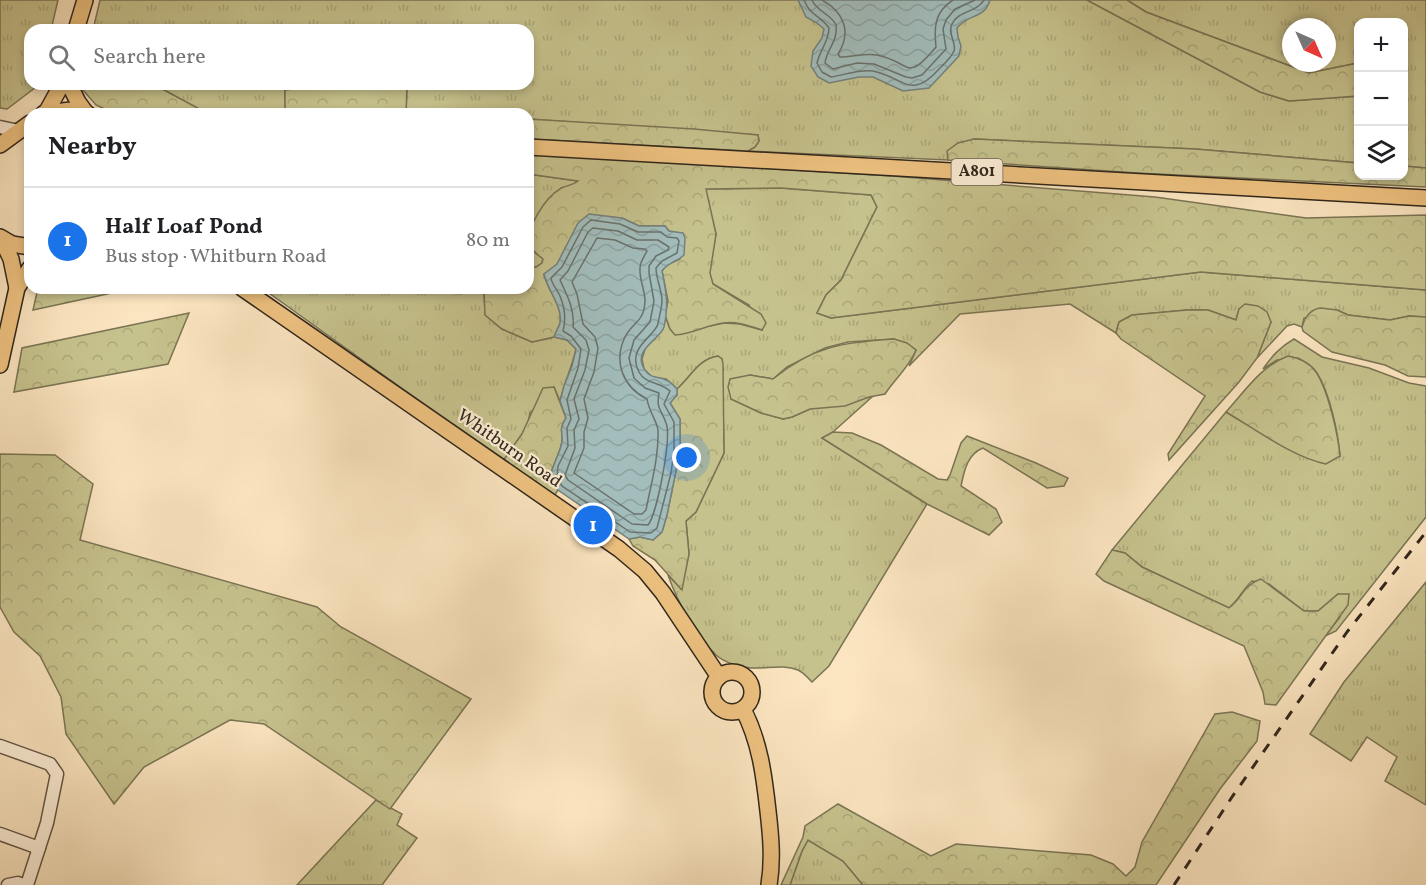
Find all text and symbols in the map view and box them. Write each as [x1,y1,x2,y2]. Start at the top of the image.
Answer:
north arrow [1282,18,1336,72]
map controls [1354,18,1408,180]
button: + [1354,18,1408,72]
search box [24,24,534,90]
icon: search [45,41,78,74]
text: Search here [93,42,206,73]
button: − [1354,72,1408,126]
button: layers [1354,126,1408,180]
text: Nearby [48,129,137,165]
road number: A801 [952,159,1002,185]
text: Half Loaf Pond [105,212,263,243]
text: 1 [63,227,72,255]
text: 80 m [466,227,510,255]
text: Bus stop · Whitburn Road [105,243,327,271]
street label: Whitburn Road [452,404,566,494]
your location [672,443,701,472]
pin: 1 [574,502,612,548]

